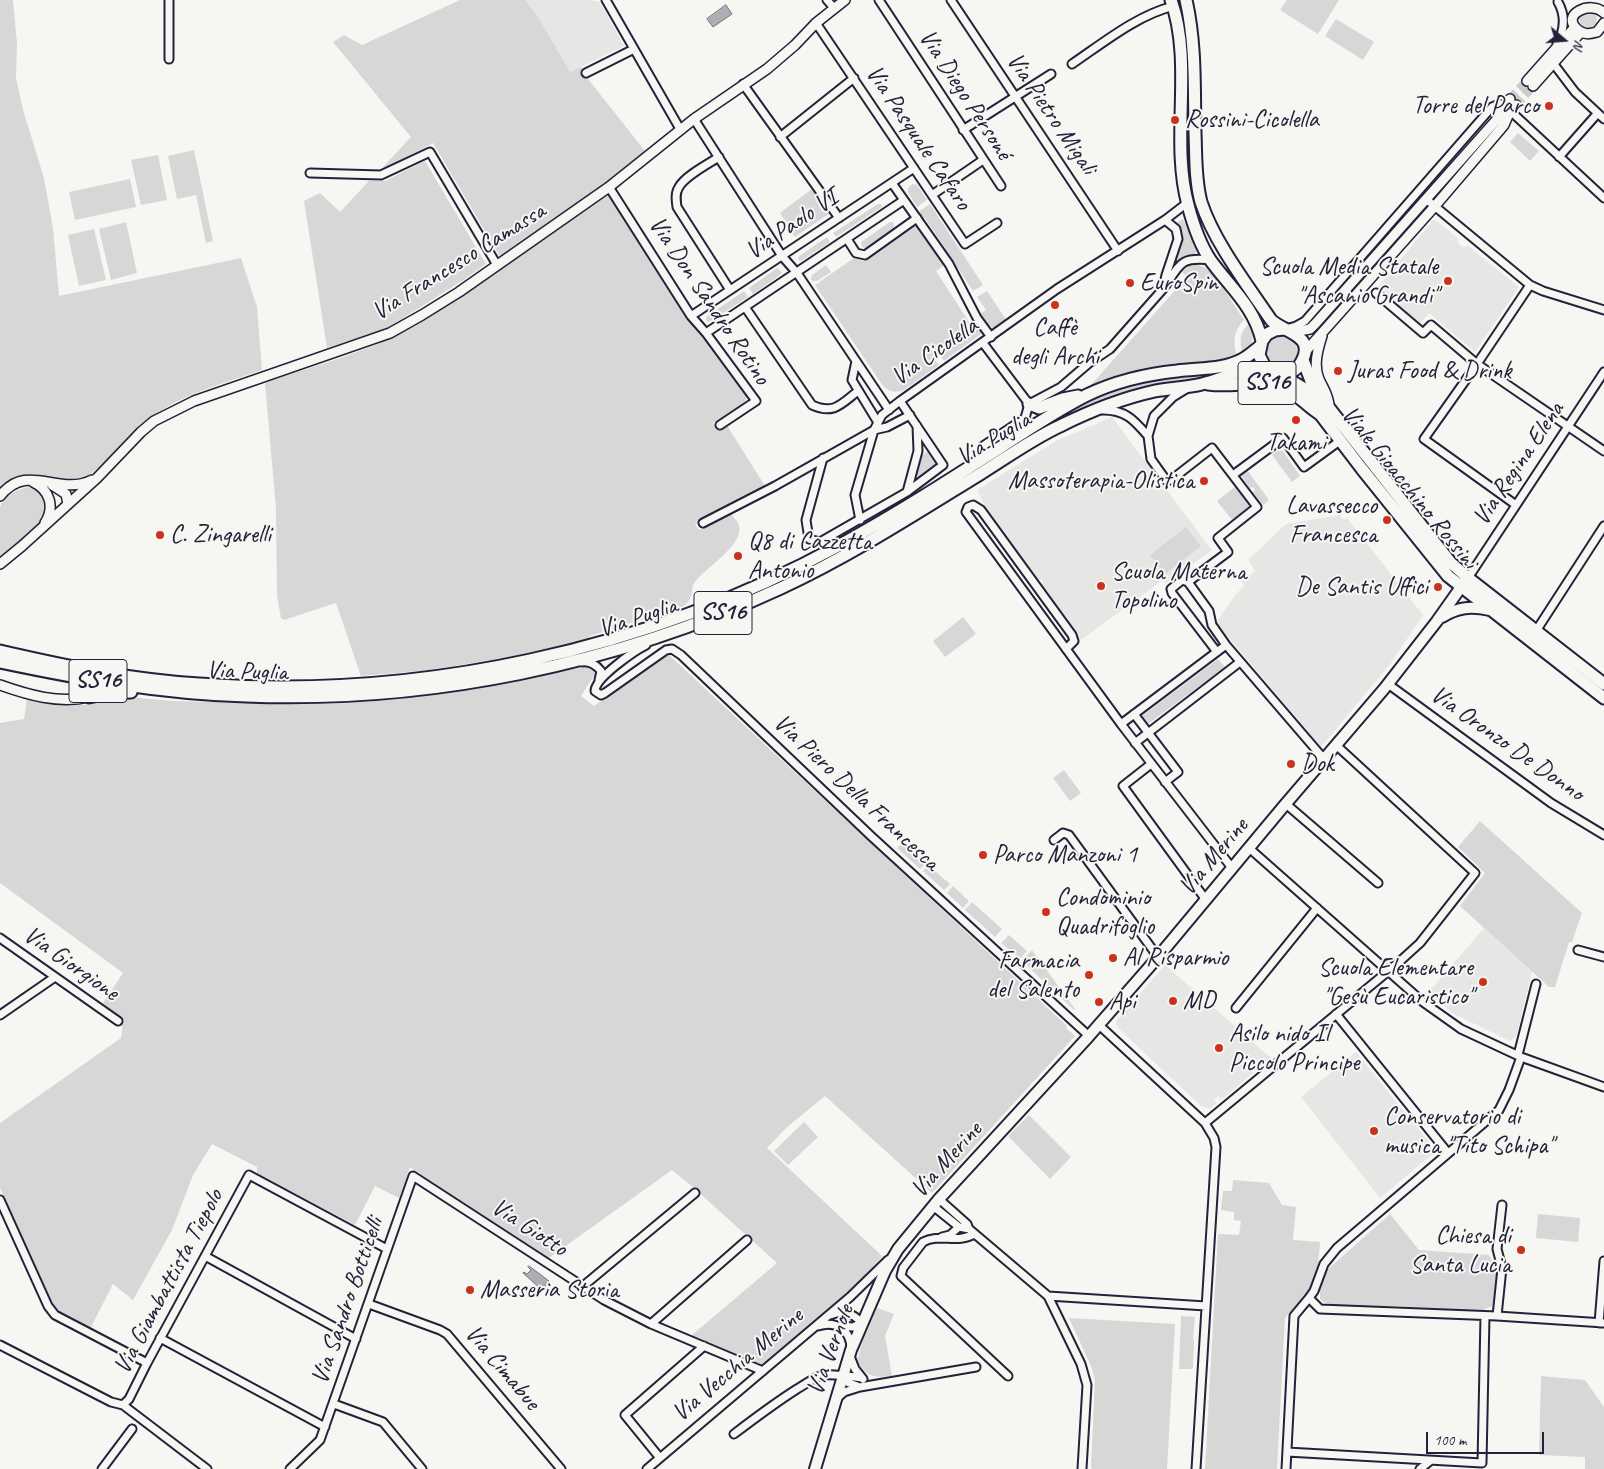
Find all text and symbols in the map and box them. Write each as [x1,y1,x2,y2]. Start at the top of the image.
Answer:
north arrow [1539,15,1589,65]
street label: Via Diego Personé [912,24,1018,166]
text: N [1569,38,1588,52]
street label: Via Pietro Migali [999,47,1103,181]
street label: Via Pasquale Cafaro [859,60,977,216]
place label: Torre del Parco [1412,91,1539,121]
marker: Torre del Parco [1543,100,1555,112]
place label: Rossini-Cicolella [1185,105,1319,135]
marker: Rossini-Cicolella [1169,114,1181,126]
street label: Via Paolo VI [740,183,844,267]
street label: Via Francesco Camassa [367,197,551,327]
street label: Via Don Sandro Rotino [642,211,776,391]
place label: Scuola Media Statale "Ascanio Grandi" [1259,252,1438,311]
place label: EuroSpin [1140,268,1218,298]
marker: Scuola Media Statale "Ascanio Grandi" [1442,275,1454,287]
marker: EuroSpin [1124,277,1136,289]
marker: Caffè degli Archi [1049,299,1061,311]
street label: Via Cicolella [886,311,984,393]
place label: Caffè degli Archi [1011,313,1099,372]
place label: Juras Food & Drink [1348,356,1511,386]
road number: SS16 [1238,362,1296,404]
marker: Juras Food & Drink [1332,365,1344,377]
street label: Via Regina Elena [1467,397,1571,531]
street label: Viale Gioacchino Rossini [1334,400,1484,576]
street label: Via Puglia [952,405,1036,473]
marker: Takami [1290,414,1302,426]
place label: Takami [1266,428,1326,458]
place label: Massoterapia-Olistica [1008,466,1194,496]
marker: Massoterapia-Olistica [1198,475,1210,487]
place label: Lavassecco Francesca [1286,491,1377,550]
marker: Lavassecco Francesca [1381,514,1393,526]
place label: C. Zingarelli [170,520,271,550]
place label: Q8 di Cazzetta Antonio [748,527,872,586]
marker: C. Zingarelli [154,529,166,541]
marker: Q8 di Cazzetta Antonio [732,550,744,562]
place label: Scuola Materna Topolino [1111,557,1246,616]
place label: De Santis Uffici [1296,572,1428,602]
marker: Scuola Materna Topolino [1095,580,1107,592]
marker: De Santis Uffici [1432,581,1444,593]
street label: Via Puglia [595,591,681,645]
road number: SS16 [694,592,752,634]
street label: Via Puglia [206,656,288,688]
road number: SS16 [69,659,127,702]
street label: Via Oronzo De Donno [1424,680,1590,808]
street label: Via Piero Della Francesca [767,708,945,878]
place label: Dok [1301,749,1334,779]
marker: Dok [1285,758,1297,770]
street label: Via Merine [1173,812,1255,902]
place label: Parco Manzoni 1 [993,840,1137,870]
marker: Parco Manzoni 1 [977,849,989,861]
place label: Condominio Quadrifoglio [1056,883,1154,942]
marker: Condominio Quadrifoglio [1040,906,1052,918]
street label: Via Giorgione [17,920,125,1008]
place label: Al Risparmio [1123,943,1228,973]
place label: Farmacia del Salento [987,946,1079,1005]
marker: Al Risparmio [1107,952,1119,964]
place label: Scuola Elementare "Gesù Eucaristico" [1318,953,1473,1012]
marker: Farmacia del Salento [1083,969,1095,981]
marker: Scuola Elementare "Gesù Eucaristico" [1477,976,1489,988]
place label: MD [1183,986,1215,1016]
place label: Api [1109,987,1136,1017]
marker: MD [1167,995,1179,1007]
marker: Api [1093,996,1105,1008]
place label: Asilo nido Il Piccolo Principe [1229,1019,1359,1078]
marker: Asilo nido Il Piccolo Principe [1213,1042,1225,1054]
place label: Conservatorio di musica "Tito Schipa" [1384,1102,1553,1161]
street label: Via Merine [905,1116,989,1204]
marker: Conservatorio di musica "Tito Schipa" [1368,1125,1380,1137]
street label: Via Giambattista Tiepolo [108,1184,230,1380]
street label: Via Giotto [485,1192,573,1264]
street label: Via Sandro Botticelli [305,1214,391,1388]
place label: Chiesa di Santa Lucia [1410,1221,1511,1280]
marker: Chiesa di Santa Lucia [1515,1244,1527,1256]
place label: Masseria Storia [480,1275,618,1305]
marker: Masseria Storia [464,1284,476,1296]
street label: Via Vernole [801,1301,861,1399]
street label: Via Vecchia Merine [666,1302,810,1428]
street label: Via Cimabue [458,1319,546,1417]
scale bar [1429,1422,1546,1454]
text: 100 m [1434,1431,1466,1450]

